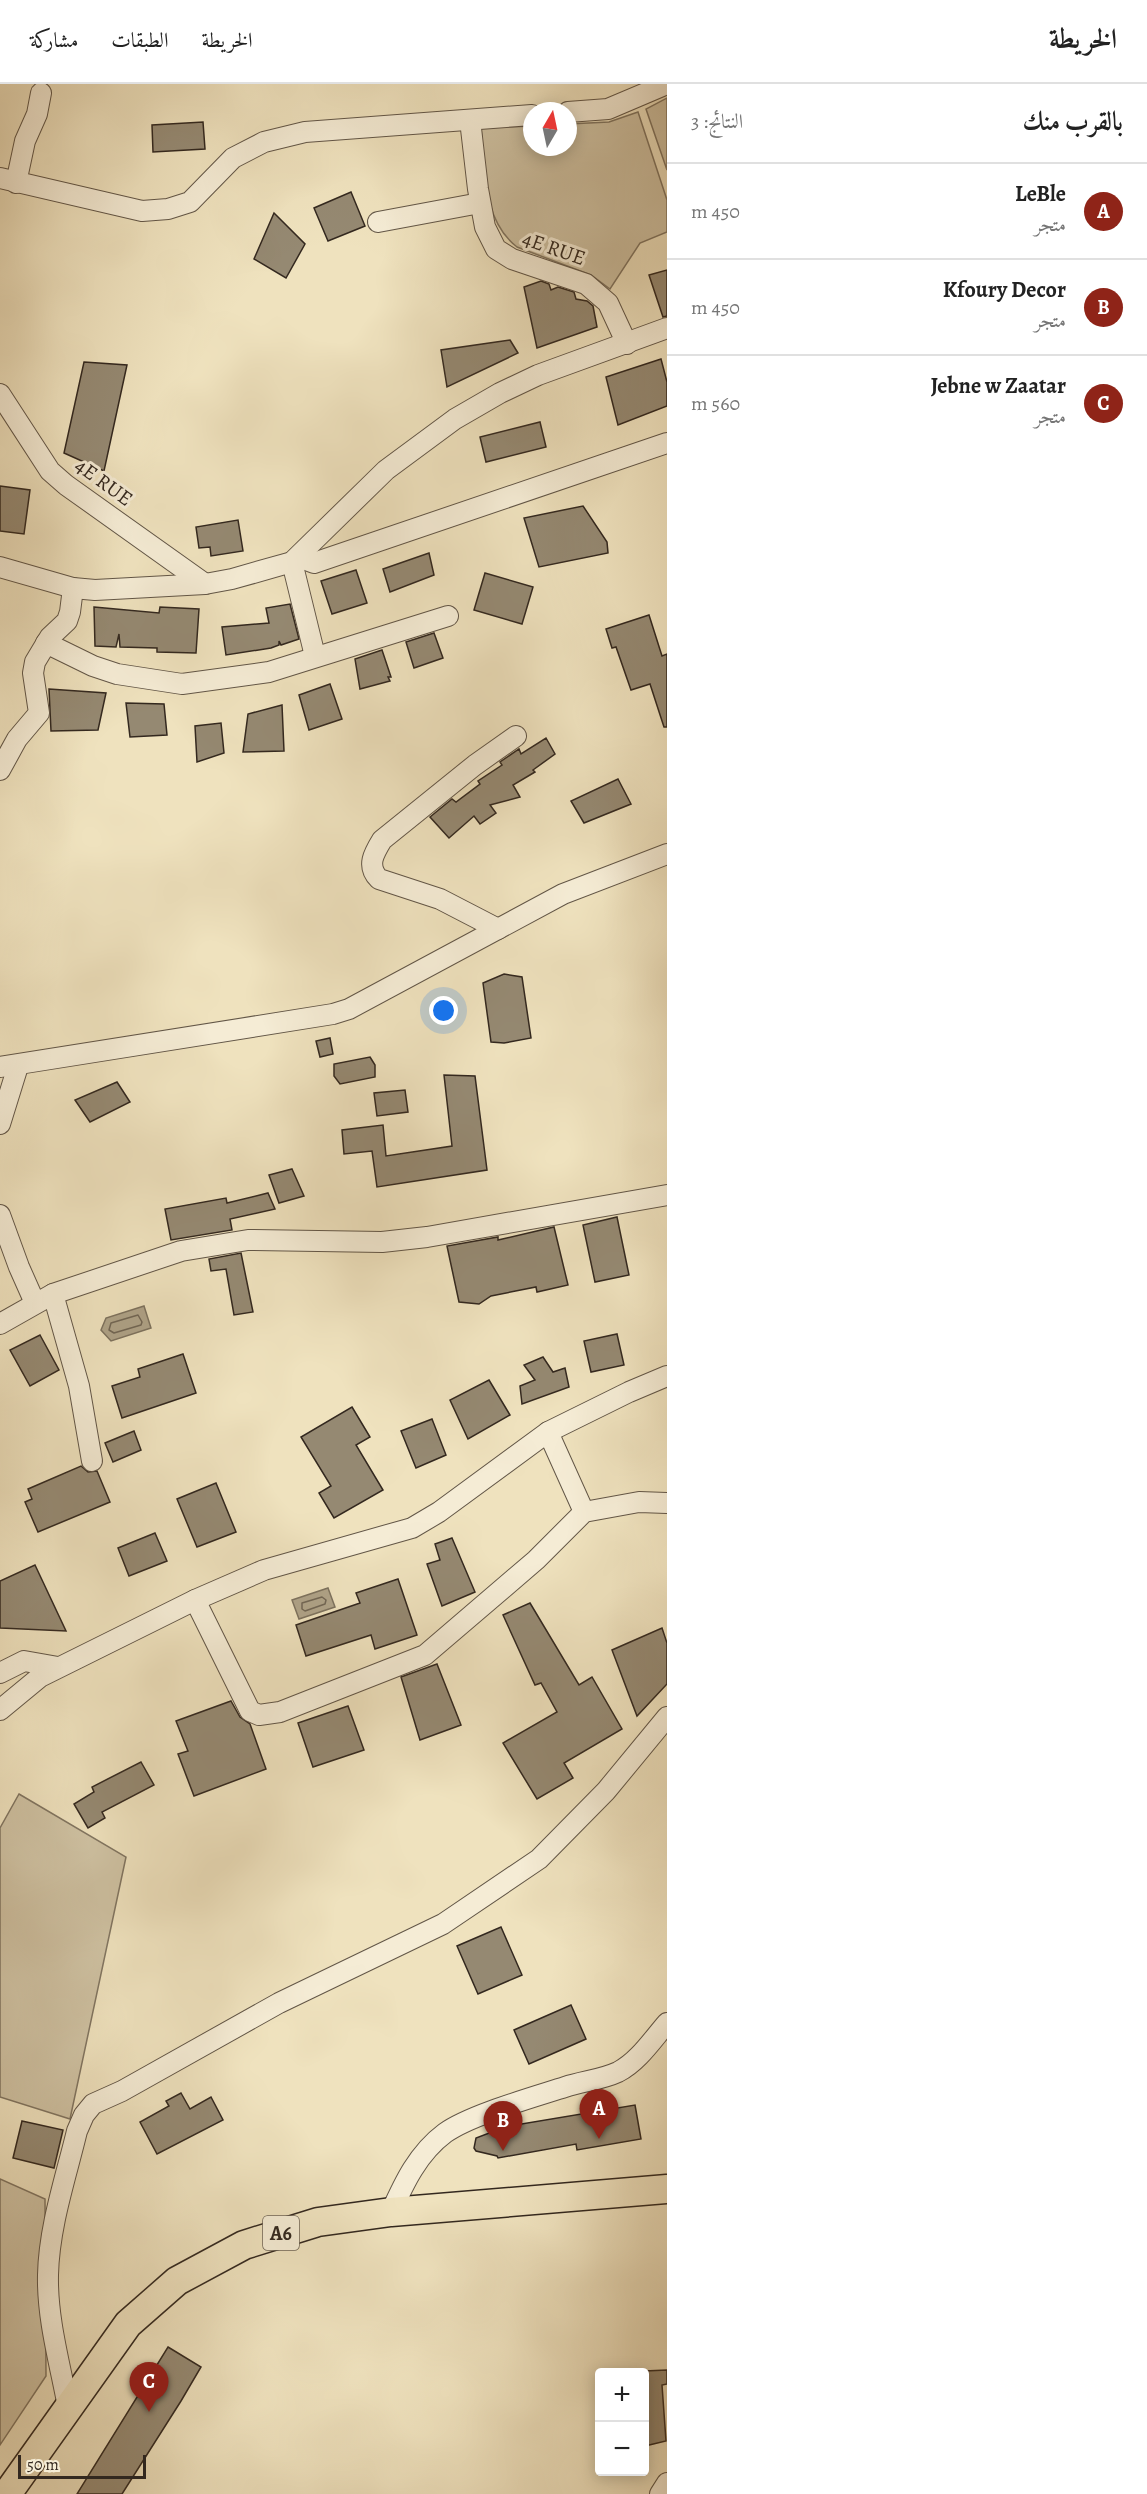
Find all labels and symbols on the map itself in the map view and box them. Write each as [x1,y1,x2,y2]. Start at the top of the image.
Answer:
north arrow [523,102,577,156]
street label: 4E RUE [519,224,589,272]
street label: 4E RUE [69,452,139,512]
your location [429,996,458,1025]
pin: A [580,2090,618,2139]
pin: B [484,2102,522,2151]
road number: A6 [263,2216,299,2250]
pin: C [130,2362,168,2412]
scale bar [18,2452,146,2480]

